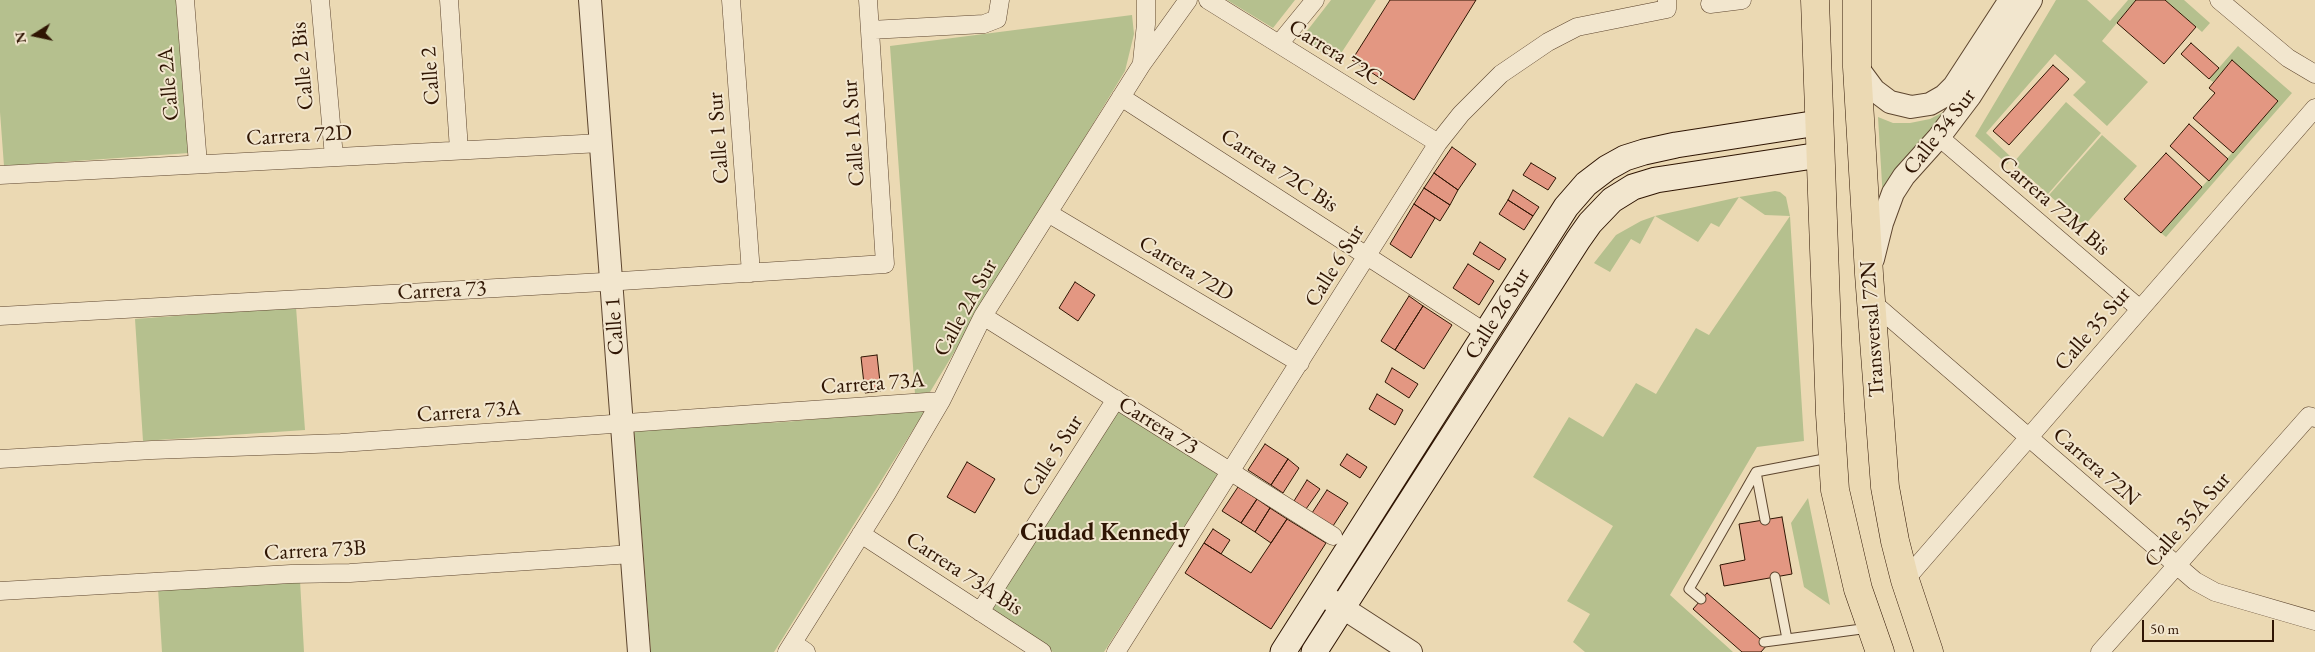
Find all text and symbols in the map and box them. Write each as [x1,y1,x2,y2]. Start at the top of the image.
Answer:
north arrow [10,10,60,60]
street label: Carrera 72C [1284,14,1386,92]
street label: Calle 2 Bis [286,21,320,111]
text: N [10,30,30,45]
street label: Calle 2A [153,46,185,122]
street label: Calle 2 [416,46,446,106]
street label: Calle 1A Sur [837,79,871,187]
street label: Calle 34 Sur [1898,83,1982,181]
street label: Calle 1 Sur [703,91,735,185]
street label: Carrera 72D [245,120,353,152]
street label: Carrera 72C Bis [1215,123,1343,219]
street label: Carrera 72M Bis [1993,150,2115,262]
street label: Calle 6 Sur [1299,220,1371,312]
street label: Carrera 72D [1134,230,1238,308]
street label: Calle 2A Sur [928,255,1004,361]
street label: Transversal 72N [1855,260,1891,398]
street label: Calle 26 Sur [1460,263,1536,365]
street label: Carrera 73 [397,275,487,307]
street label: Calle 35 Sur [2049,282,2137,376]
street label: Calle 1 [600,296,630,356]
street label: Carrera 73A [820,367,926,401]
street label: Carrera 73 [1113,391,1203,461]
street label: Carrera 73A [416,395,522,429]
street label: Calle 5 Sur [1017,410,1089,502]
street label: Carrera 72N [2047,422,2145,512]
street label: Calle 35A Sur [2139,467,2237,573]
district label: Ciudad Kennedy [1020,519,1190,547]
street label: Carrera 73A Bis [900,526,1028,622]
street label: Carrera 73B [263,535,367,567]
scale bar [2145,610,2278,642]
text: 50 m [2150,619,2179,638]

